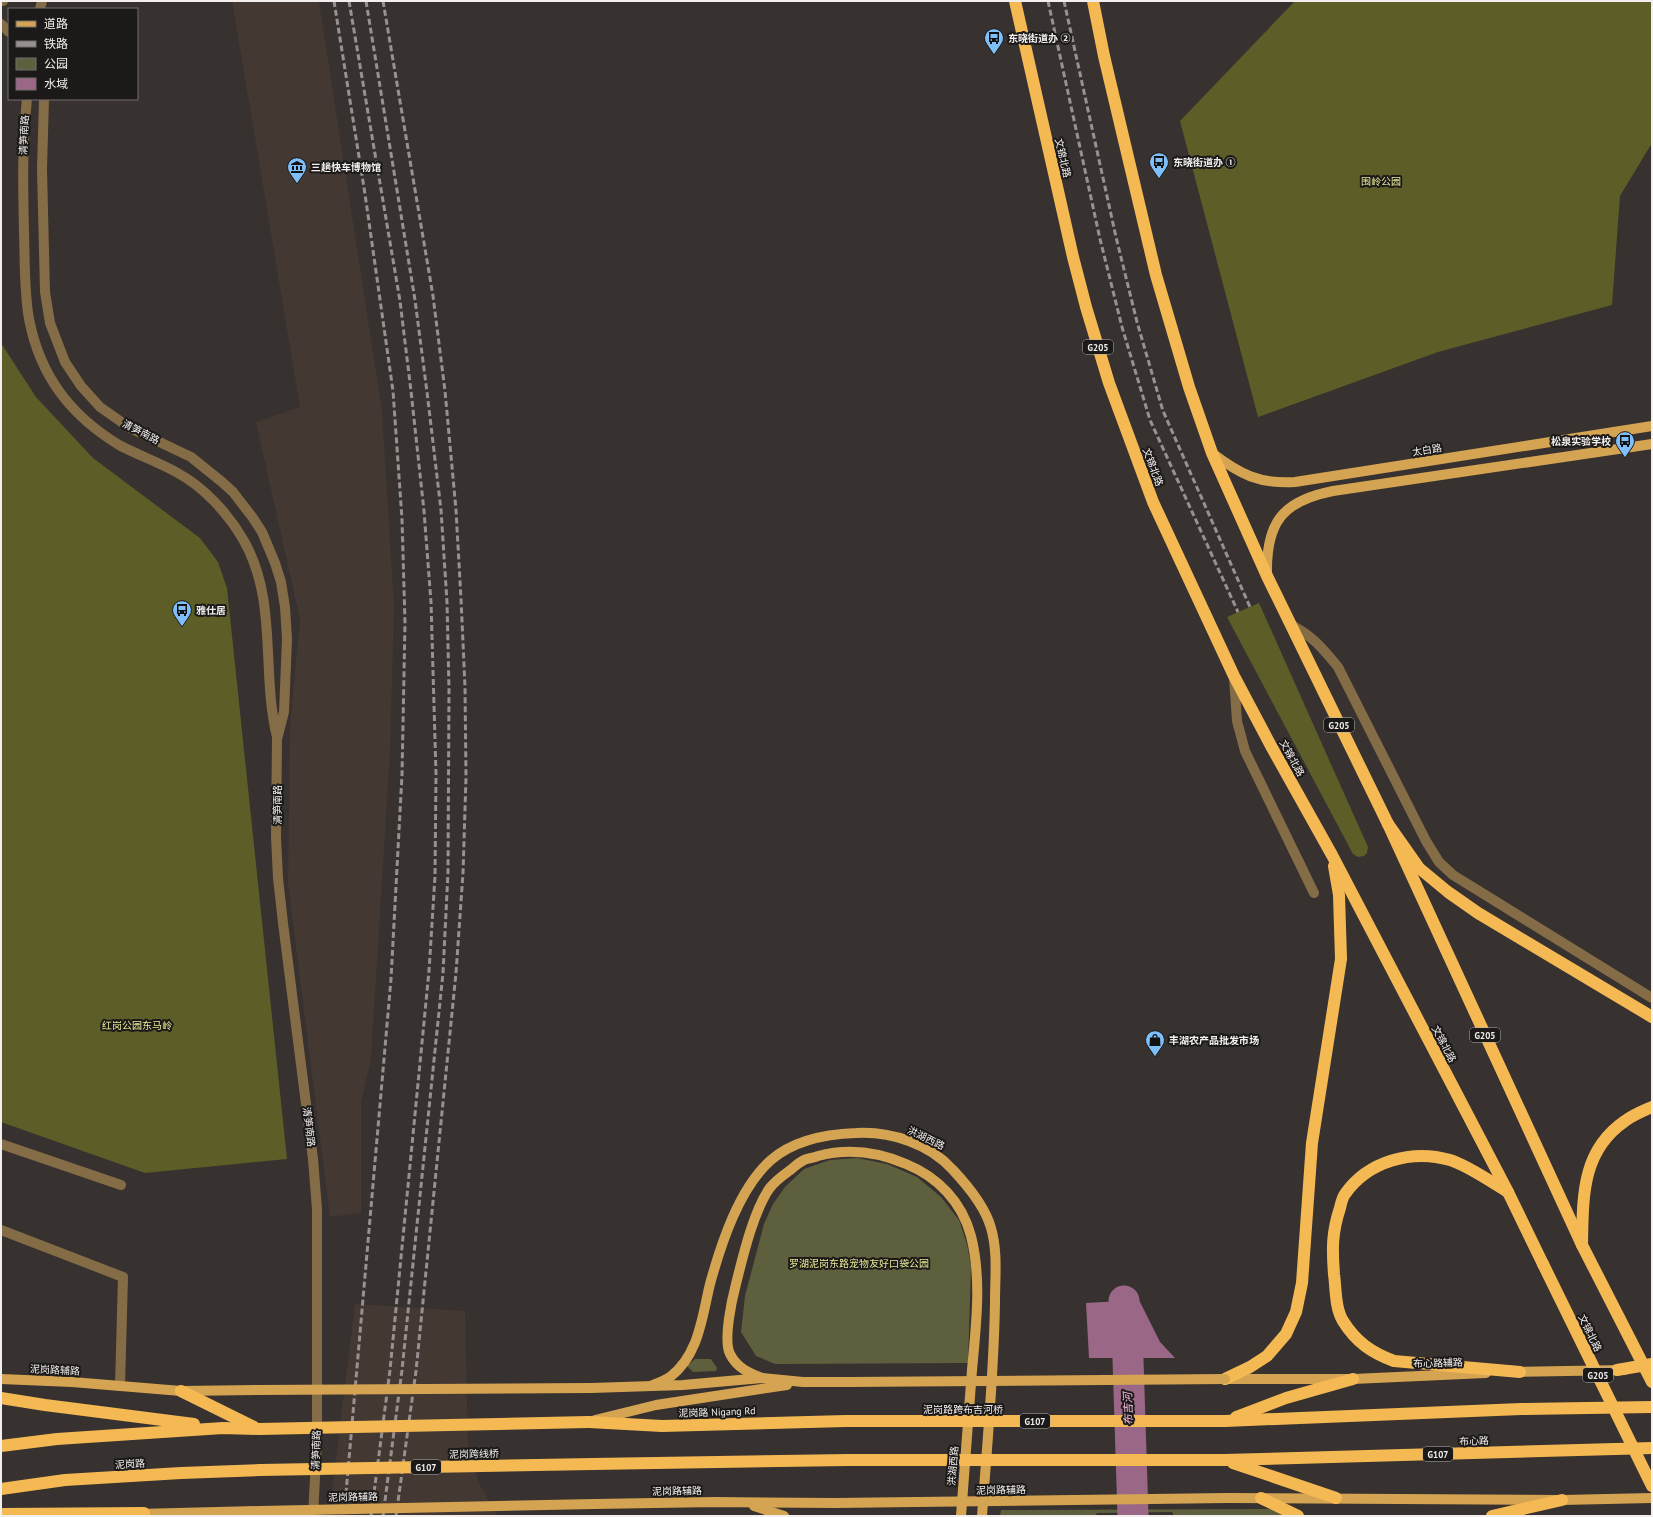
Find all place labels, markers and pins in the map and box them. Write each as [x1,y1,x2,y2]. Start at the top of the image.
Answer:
bus stop icon: 东晓街道办 ② [983,27,1005,55]
place label: 东晓街道办 ② [1008,32,1071,45]
bus stop icon: 东晓街道办 ① [1148,151,1170,179]
museum icon: 三趟快车博物馆 [286,156,308,184]
place label: 东晓街道办 ① [1173,156,1236,169]
place label: 三趟快车博物馆 [311,161,381,174]
bus stop icon: 松泉实验学校 [1614,430,1636,458]
place label: 松泉实验学校 [1551,435,1611,448]
bus stop icon: 雅仕居 [171,599,193,627]
place label: 雅仕居 [196,604,226,617]
shop icon: 丰湖农产品批发市场 [1144,1029,1166,1057]
place label: 丰湖农产品批发市场 [1169,1034,1259,1047]

